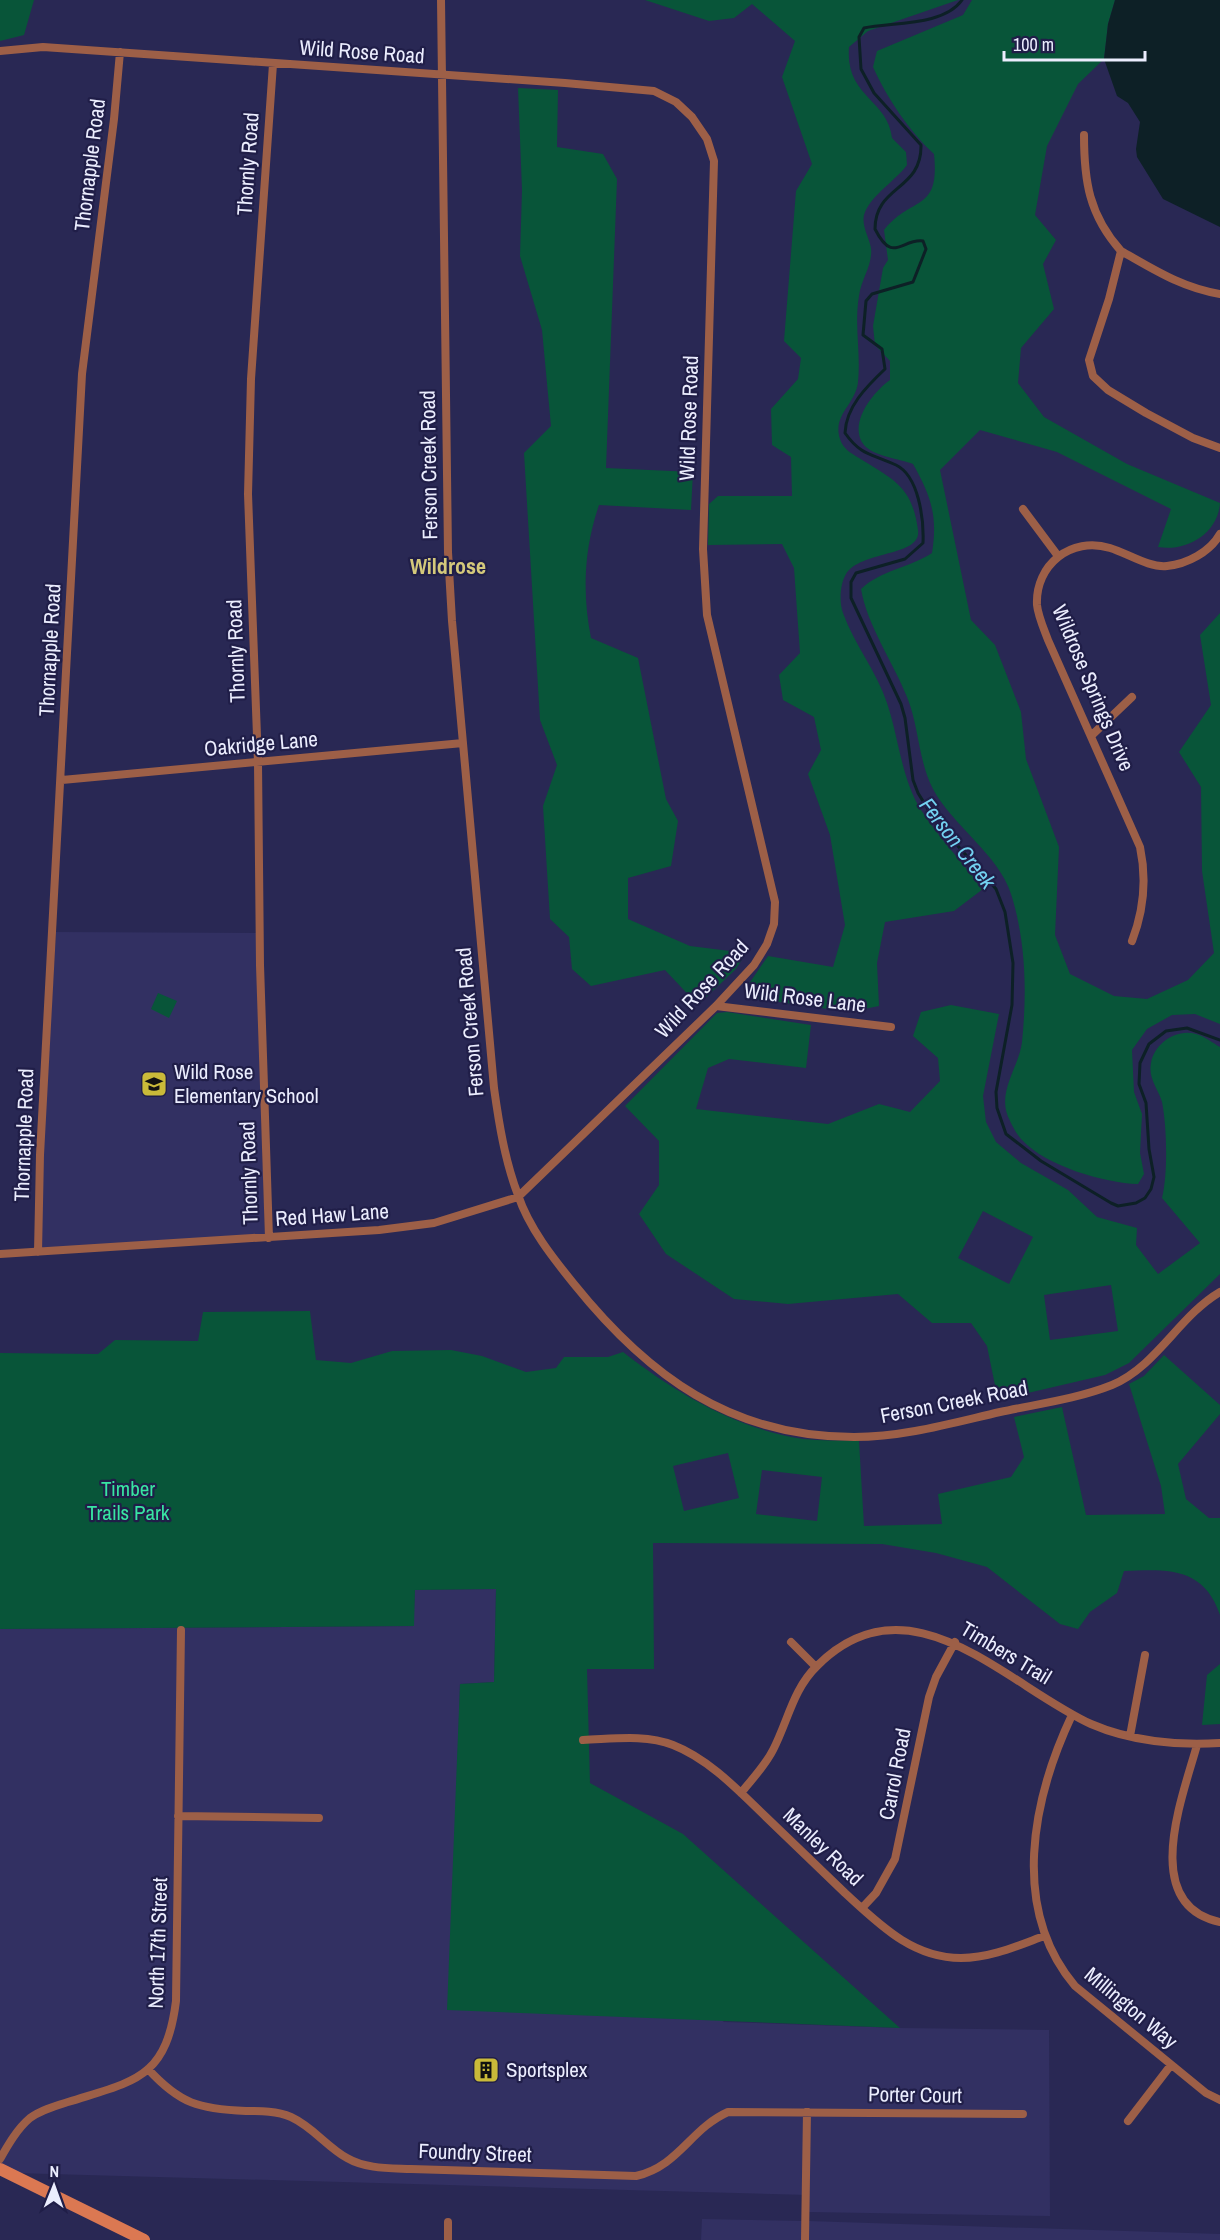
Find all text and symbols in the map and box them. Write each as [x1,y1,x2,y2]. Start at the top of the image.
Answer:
scale bar [1004,24,1145,62]
text: 100 m [1013,32,1054,57]
street label: Wild Rose Road [298,33,426,70]
street label: Thornapple Road [67,97,112,233]
street label: Thornly Road [229,111,266,217]
street label: Wild Rose Road [672,355,705,481]
street label: Ferson Creek Road [413,390,444,540]
district label: Wildrose [410,551,486,581]
street label: Thornapple Road [32,583,67,717]
street label: Thornly Road [219,599,252,703]
street label: Wildrose Springs Drive [1045,600,1142,775]
street label: Oakridge Lane [203,724,319,763]
water label: Ferson Creek [913,791,1004,896]
street label: Wild Rose Road [648,933,755,1044]
street label: Ferson Creek Road [449,946,490,1098]
street label: Wild Rose Lane [742,976,868,1019]
place label: Wild Rose Elementary School [174,1057,319,1110]
street label: Thornapple Road [7,1068,40,1202]
school or university icon: Wild Rose Elementary School [139,1069,169,1099]
street label: Thornly Road [232,1121,265,1225]
street label: Red Haw Lane [274,1196,390,1233]
street label: Ferson Creek Road [878,1373,1030,1430]
park label: Timber Trails Park [87,1474,170,1527]
street label: Timbers Trail [955,1614,1057,1691]
street label: Carrol Road [871,1726,918,1822]
street label: Manley Road [777,1801,870,1892]
street label: North 17th Street [141,1877,174,2009]
street label: Millington Way [1079,1960,1184,2055]
building icon: Sportsplex [471,2055,501,2085]
place label: Sportsplex [506,2055,588,2084]
street label: Porter Court [868,2079,962,2110]
street label: Foundry Street [418,2136,532,2169]
north arrow [24,2156,84,2216]
text: N [49,2160,59,2182]

